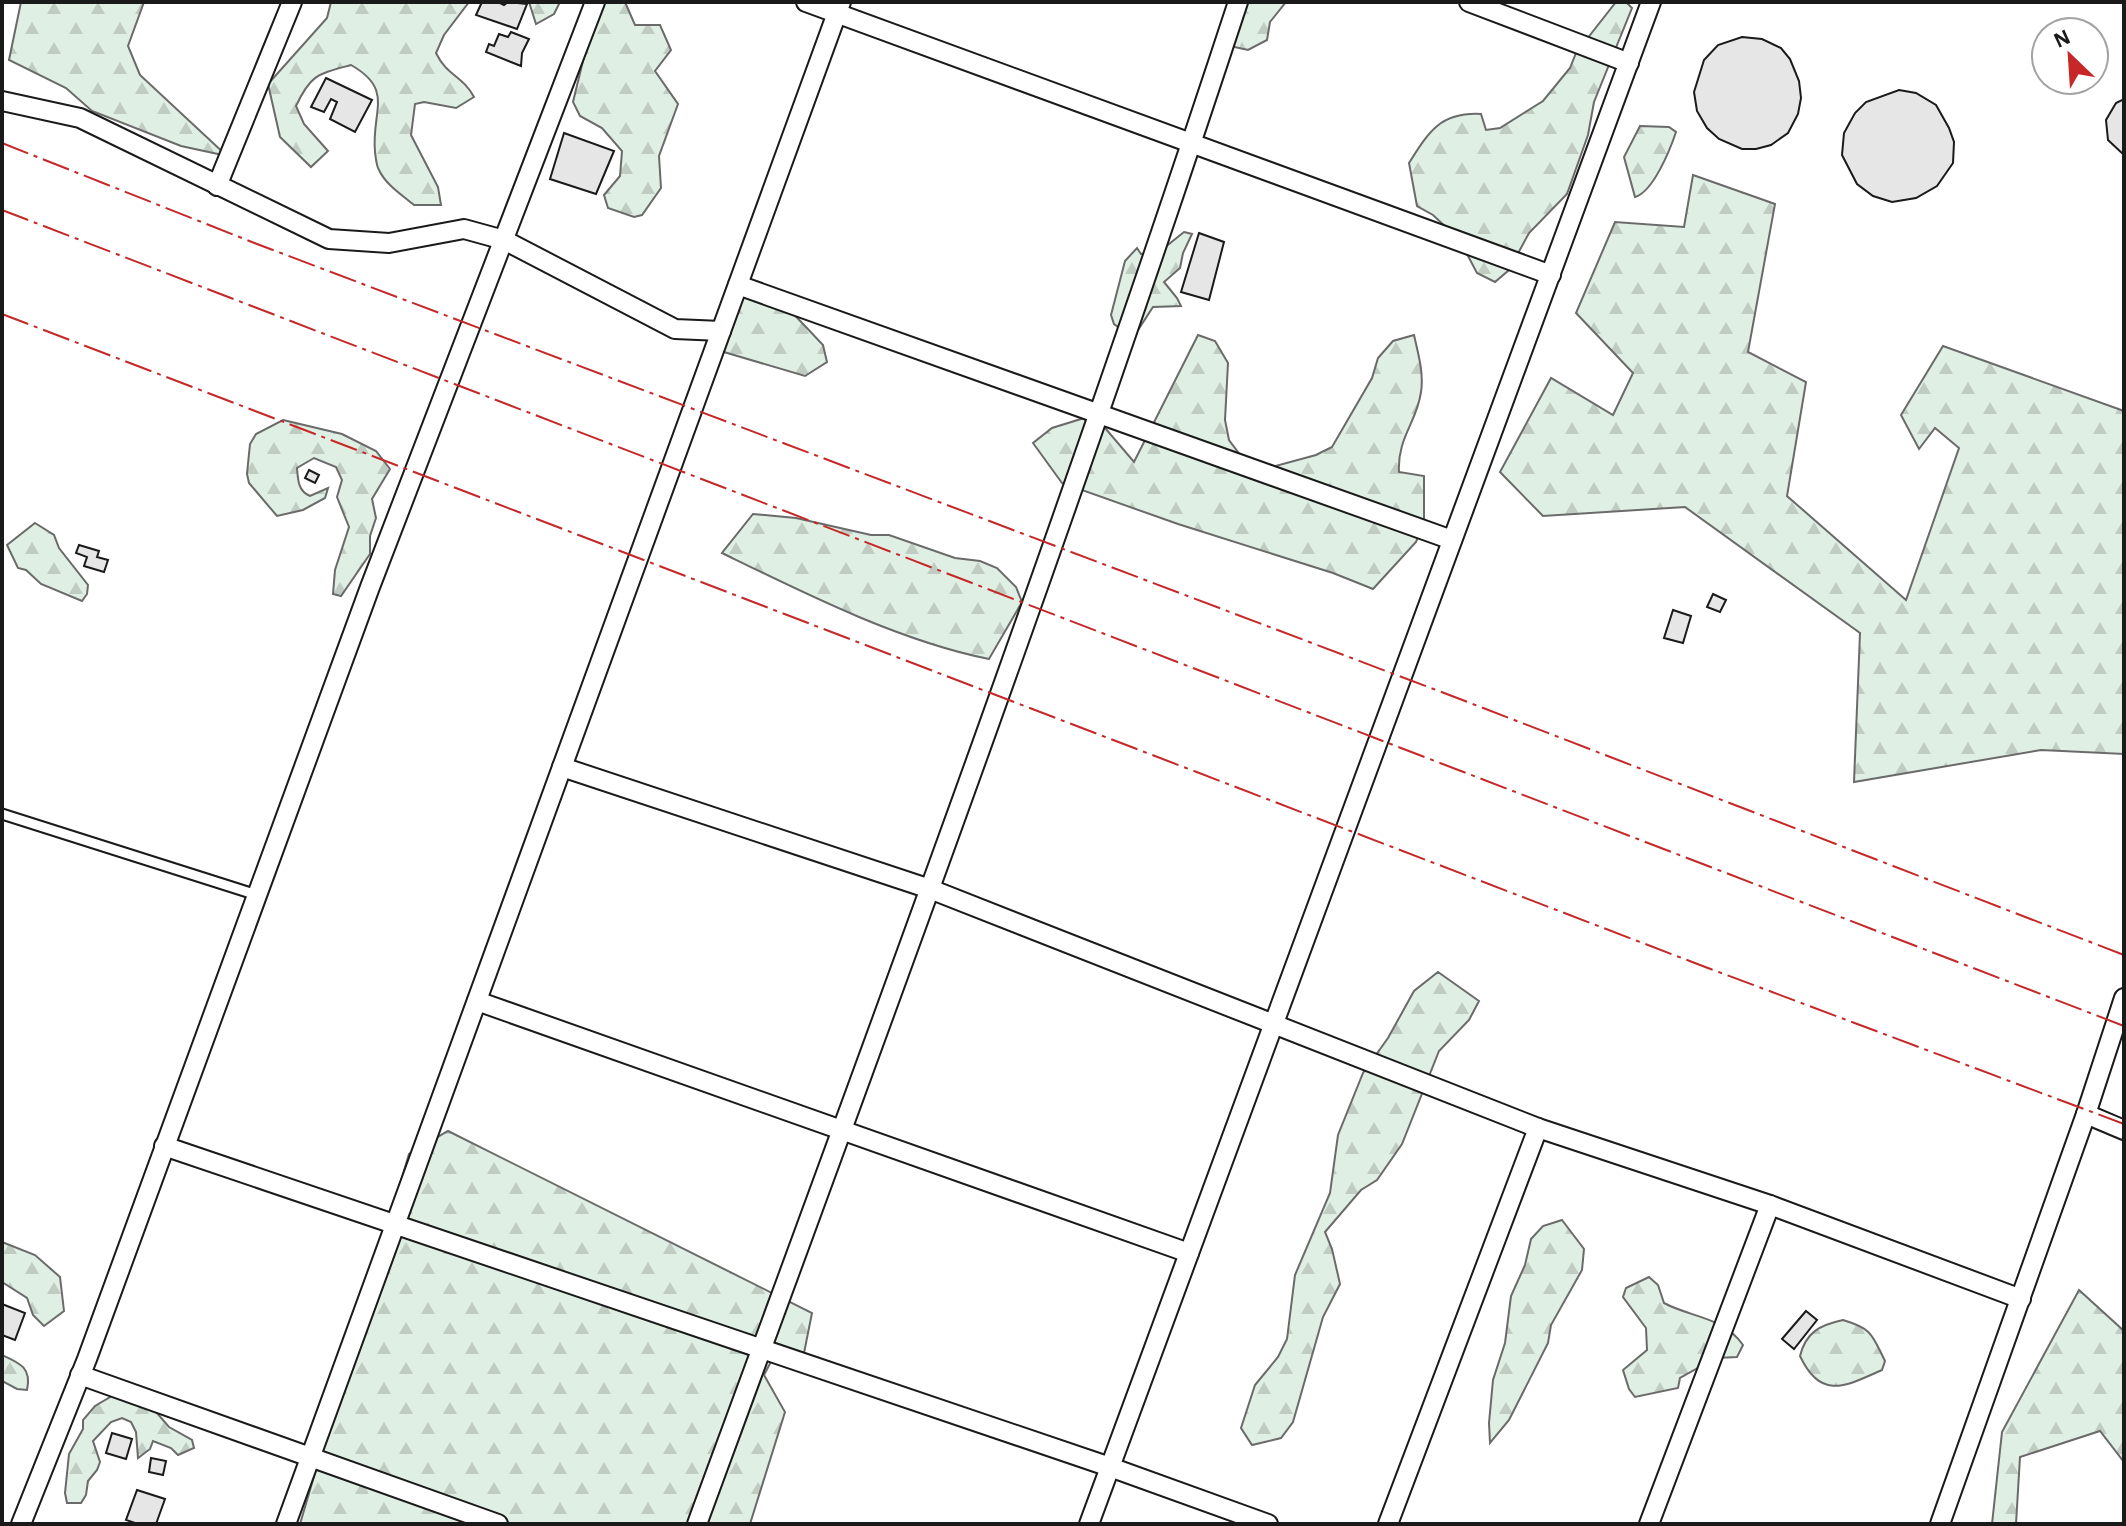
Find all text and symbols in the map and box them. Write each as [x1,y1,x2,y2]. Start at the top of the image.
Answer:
north arrow [2030,16,2110,96]
text: N [2050,26,2074,52]

